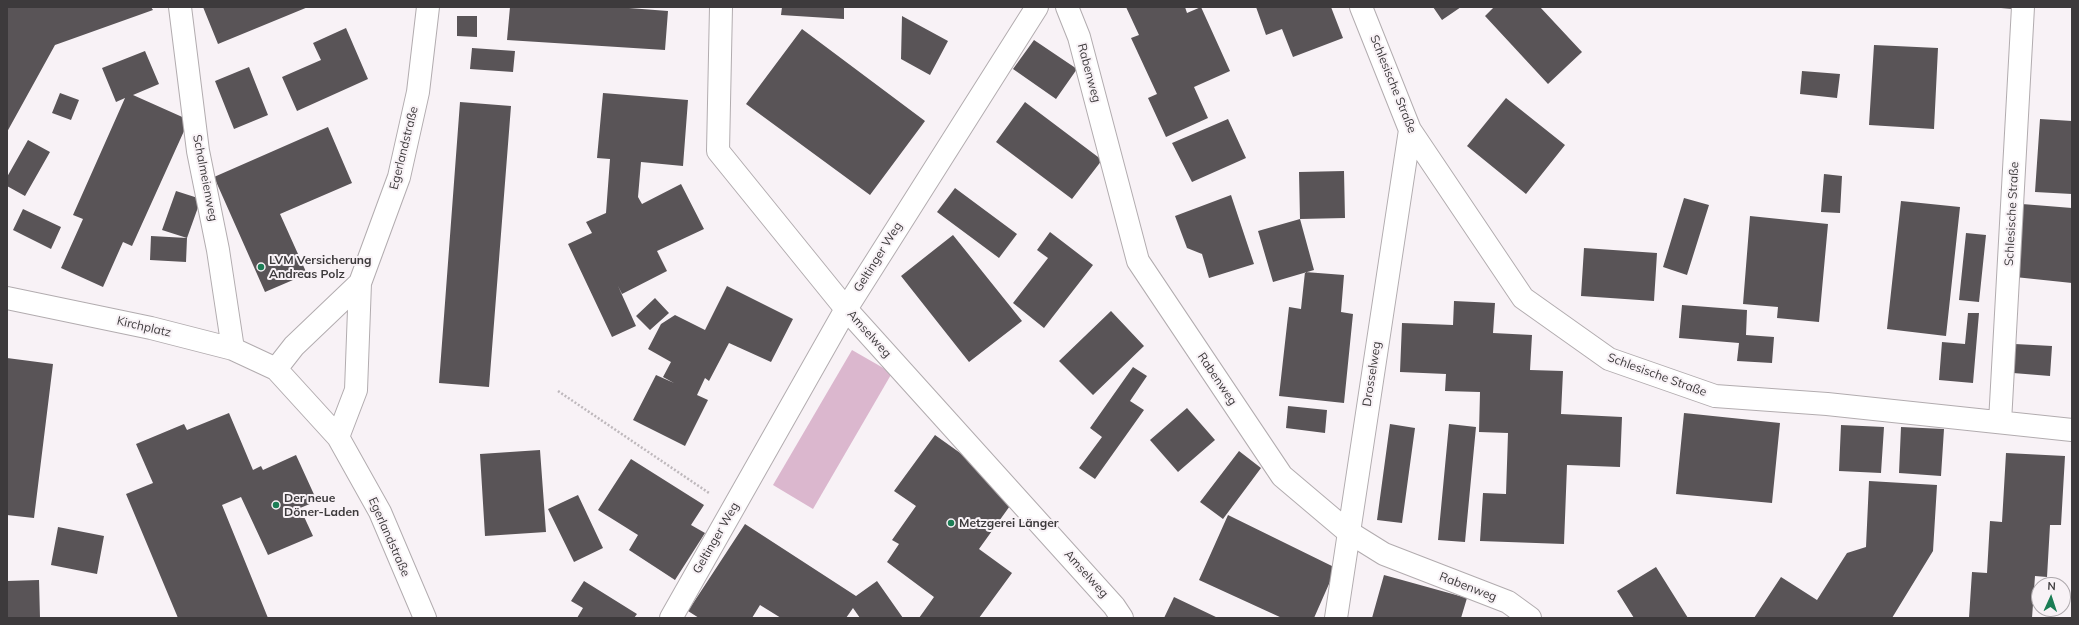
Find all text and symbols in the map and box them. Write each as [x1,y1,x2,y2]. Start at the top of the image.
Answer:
street label: Schlesische Straße [1367,33,1419,135]
street label: Rabenweg [1074,42,1104,104]
street label: Egerlandstraße [387,105,421,191]
street label: Schalmeienweg [190,133,220,223]
street label: Schlesische Straße [2002,161,2022,267]
street label: Geltinger Weg [851,219,905,295]
place label: LVM Versicherung Andreas Polz [269,253,372,281]
marker: LVM Versicherung Andreas Polz [256,262,266,272]
street label: Amselweg [844,307,894,361]
street label: Kirchplatz [115,314,173,340]
street label: Drosselweg [1360,341,1384,407]
street label: Rabenweg [1194,350,1240,408]
street label: Schlesische Straße [1605,350,1709,400]
place label: Der neue Döner-Laden [284,491,359,519]
street label: Egerlandstraße [365,495,413,579]
marker: Der neue Döner-Laden [271,500,281,510]
street label: Geltinger Weg [690,500,742,576]
place label: Metzgerei Länger [959,516,1059,530]
marker: Metzgerei Länger [946,518,956,528]
street label: Amselweg [1061,547,1111,601]
street label: Rabenweg [1437,569,1499,605]
north arrow [2031,577,2071,617]
text: N [2047,579,2056,593]

